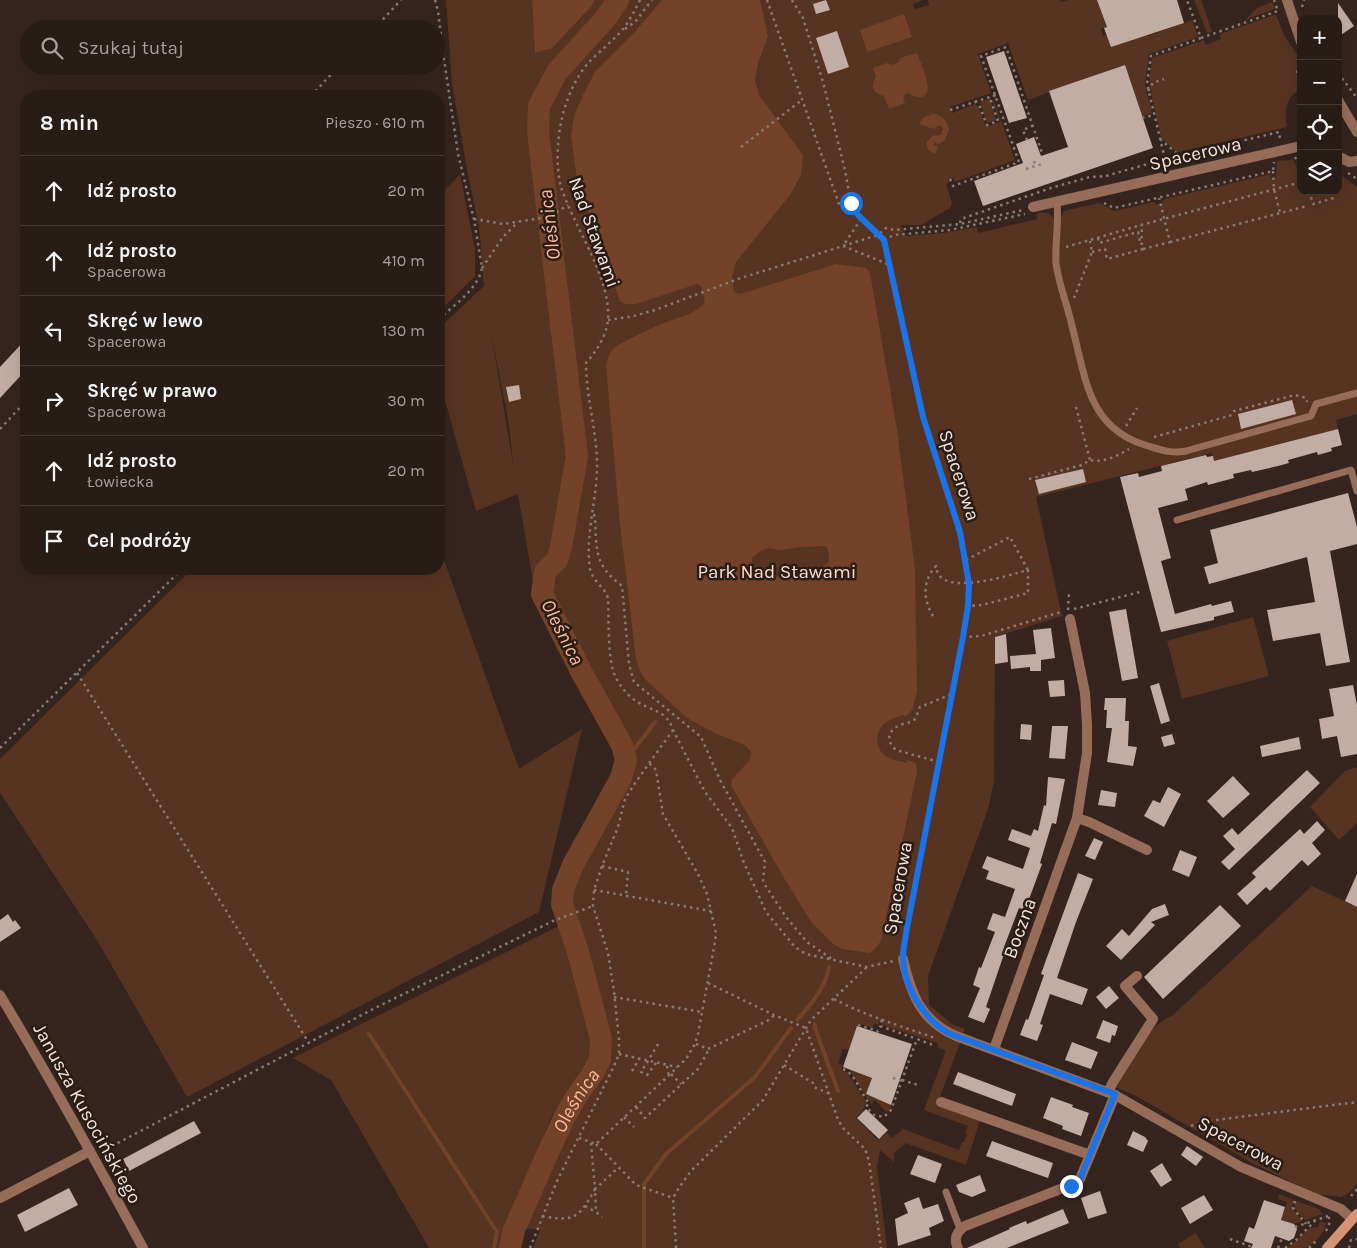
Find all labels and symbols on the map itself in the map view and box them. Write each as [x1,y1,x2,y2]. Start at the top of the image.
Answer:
street label: Spacerowa [1147,133,1244,175]
street label: Nad Stawami [564,174,624,291]
water label: Oleśnica [534,188,565,262]
route start [840,192,863,215]
street label: Spacerowa [934,427,984,523]
park label: Park Nad Stawami [697,561,857,583]
water label: Oleśnica [536,595,589,669]
street label: Spacerowa [879,840,917,936]
street label: Boczna [999,895,1041,962]
street label: Janusza Kusocińskiego [28,1020,146,1207]
water label: Oleśnica [548,1064,605,1136]
street label: Spacerowa [1194,1112,1287,1176]
route end [1060,1175,1083,1198]

